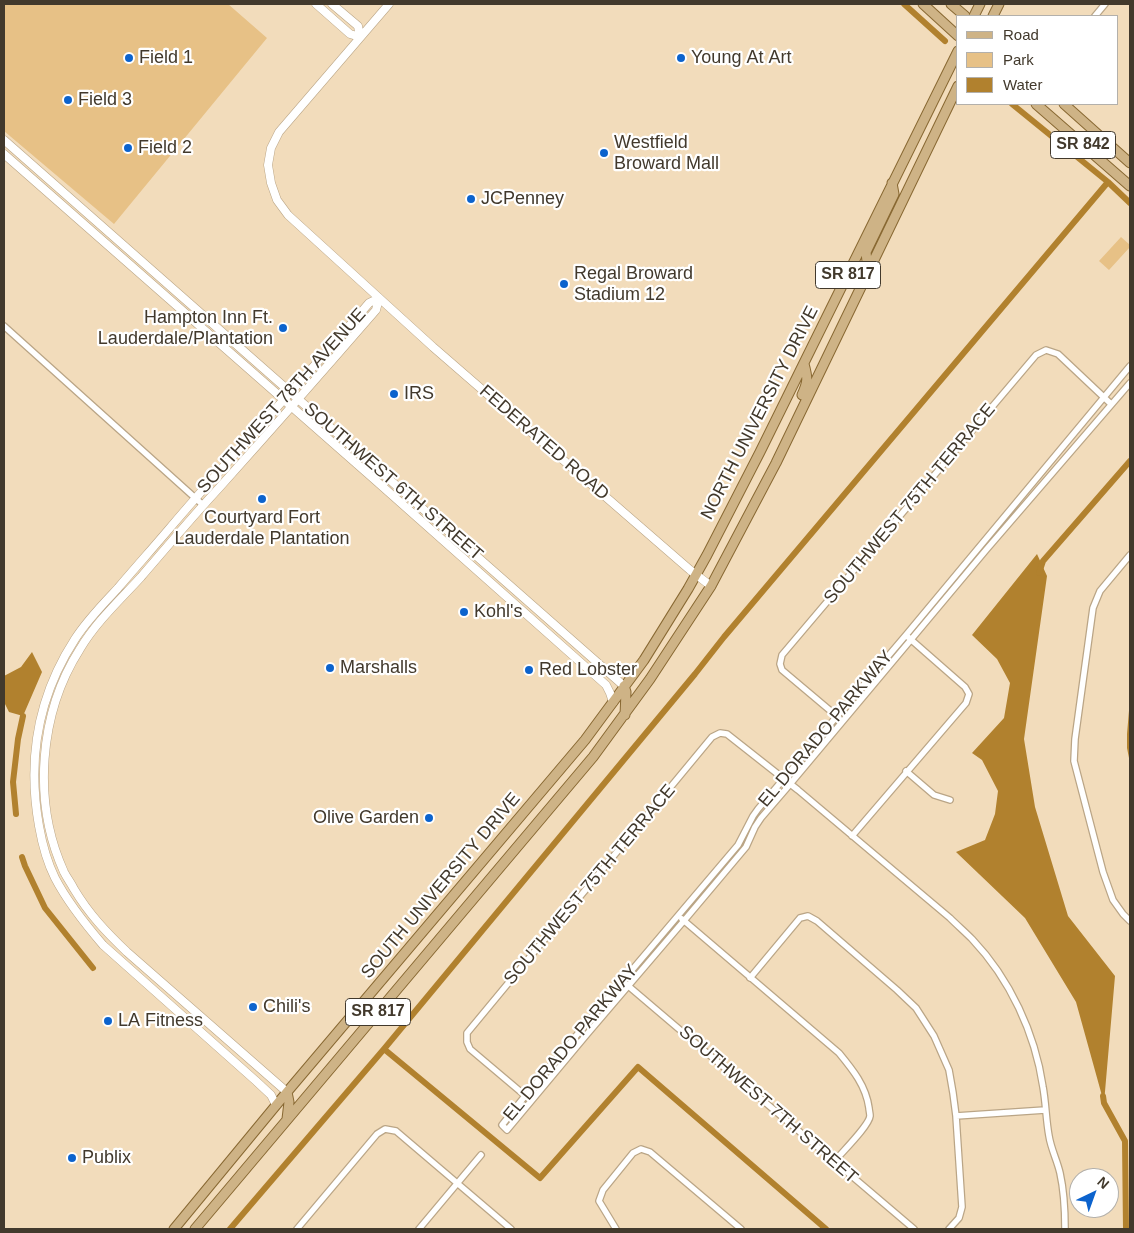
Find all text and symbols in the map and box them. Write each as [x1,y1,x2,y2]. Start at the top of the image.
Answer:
legend [956,15,1119,105]
text: Road [1003,26,1039,43]
place label: Field 1 [139,47,193,69]
place label: Young At Art [691,47,791,69]
text: Park [1003,51,1034,68]
marker: Field 1 [123,52,135,64]
marker: Young At Art [675,52,687,64]
text: Water [1003,76,1042,93]
place label: Field 3 [78,89,132,111]
marker: Field 3 [62,94,74,106]
place label: Westfield Broward Mall [614,132,719,174]
road number: SR 842 [1050,132,1116,158]
place label: Field 2 [138,137,192,159]
marker: Field 2 [122,142,134,154]
marker: Westfield Broward Mall [598,147,610,159]
place label: JCPenney [481,188,564,210]
marker: JCPenney [465,193,477,205]
road number: SR 817 [816,262,880,288]
place label: Regal Broward Stadium 12 [574,263,693,306]
marker: Regal Broward Stadium 12 [558,278,570,290]
street label: NORTH UNIVERSITY DRIVE [697,303,823,523]
street label: SOUTHWEST 78TH AVENUE [193,304,371,498]
place label: Hampton Inn Ft. Lauderdale/Plantation [98,307,273,350]
marker: Hampton Inn Ft. Lauderdale/Plantation [277,322,289,334]
street label: FEDERATED ROAD [475,381,613,505]
place label: IRS [404,383,434,405]
marker: IRS [388,388,400,400]
street label: SOUTHWEST 6TH STREET [299,398,487,566]
street label: SOUTHWEST 75TH TERRACE [820,399,1000,609]
marker: Courtyard Fort Lauderdale Plantation [256,493,268,505]
place label: Courtyard Fort Lauderdale Plantation [174,507,350,550]
place label: Kohl's [474,601,522,623]
marker: Kohl's [458,606,470,618]
street label: EL DORADO PARKWAY [754,646,898,812]
place label: Marshalls [340,657,417,679]
place label: Red Lobster [539,659,637,681]
marker: Marshalls [324,662,336,674]
marker: Red Lobster [523,664,535,676]
street label: SOUTHWEST 75TH TERRACE [500,780,680,990]
street label: SOUTH UNIVERSITY DRIVE [357,789,525,983]
place label: Olive Garden [313,807,419,829]
marker: Olive Garden [423,812,435,824]
street label: EL DORADO PARKWAY [499,960,643,1126]
place label: Chili's [263,996,310,1018]
road number: SR 817 [346,999,410,1026]
marker: Chili's [247,1001,259,1013]
place label: LA Fitness [118,1010,203,1032]
marker: LA Fitness [102,1015,114,1027]
street label: SOUTHWEST 7TH STREET [674,1021,862,1189]
place label: Publix [82,1147,131,1169]
marker: Publix [66,1152,78,1164]
north arrow [1069,1168,1119,1218]
text: N [1094,1173,1112,1192]

